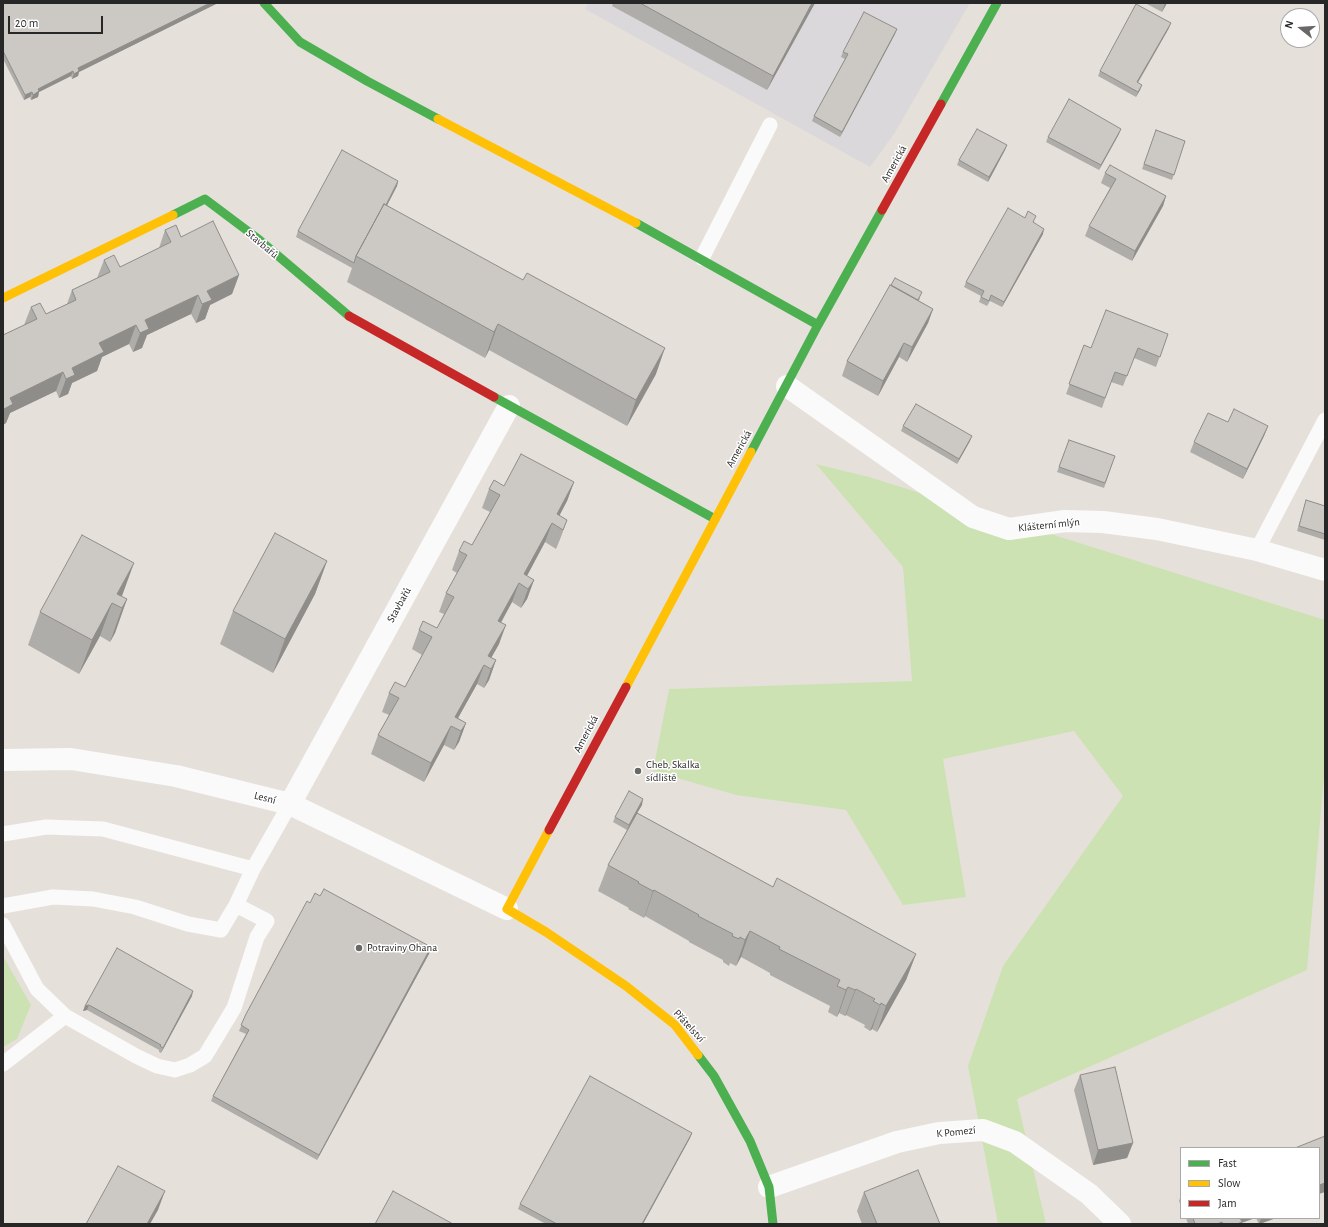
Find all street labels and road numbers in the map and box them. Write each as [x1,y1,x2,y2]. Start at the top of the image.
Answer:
street label: Americká [878,143,910,185]
street label: Stavbařů [243,227,281,261]
street label: Americká [723,428,755,470]
street label: Klášterní mlýn [1018,515,1080,535]
street label: Stavbařů [384,585,414,625]
street label: Americká [571,713,601,755]
street label: Lesní [253,789,277,807]
street label: Přátelství [670,1007,708,1045]
street label: K Pomezí [936,1123,976,1141]

